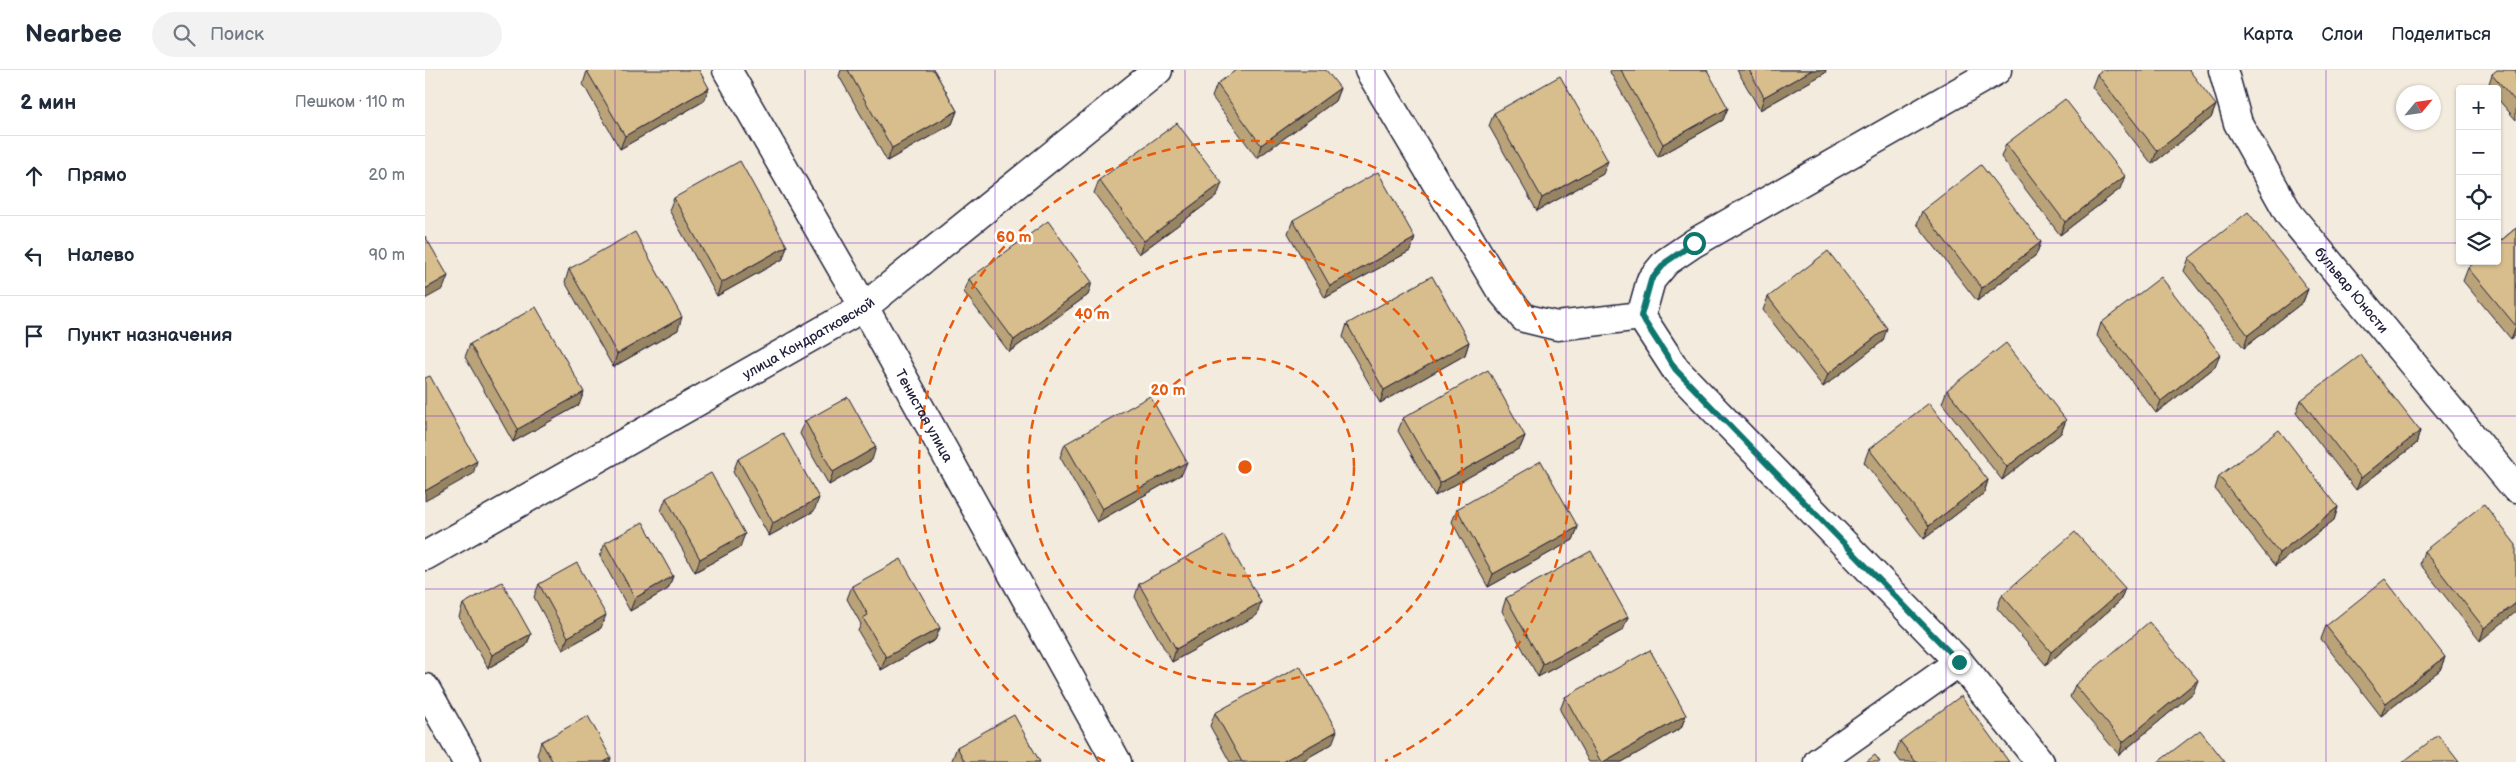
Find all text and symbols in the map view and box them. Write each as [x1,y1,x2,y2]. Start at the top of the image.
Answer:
search box [152,12,502,57]
text: Nearbee [25,20,122,49]
icon: search [170,21,198,49]
text: Поиск [210,23,264,46]
text: Карта [2243,24,2293,45]
text: Слои [2321,24,2363,45]
text: Поделиться [2391,24,2491,45]
north arrow [2396,85,2441,130]
map controls [2456,85,2501,265]
button: + [2456,85,2501,130]
text: 2 мин [20,90,76,115]
text: Пешком · 110 m [295,93,405,112]
button: − [2456,130,2501,175]
icon: ahead [20,162,48,190]
text: Прямо [67,164,127,187]
text: 20 m [369,166,405,185]
button: locate [2456,175,2501,220]
button: layers [2456,220,2501,265]
text: 60 m [996,228,1032,247]
route start [1683,232,1706,255]
icon: left [20,242,48,270]
text: Налево [67,244,134,267]
street label: бульвар Юности [2311,244,2392,337]
text: 90 m [369,246,405,265]
street label: улица Кондратковской [740,294,878,383]
text: 40 m [1074,305,1110,324]
icon: arrive [20,322,48,350]
text: Пункт назначения [67,324,232,347]
street label: Тенистая улица [891,367,957,466]
text: 20 m [1151,381,1186,400]
centre of rings [1236,458,1254,476]
route end [1948,651,1971,674]

